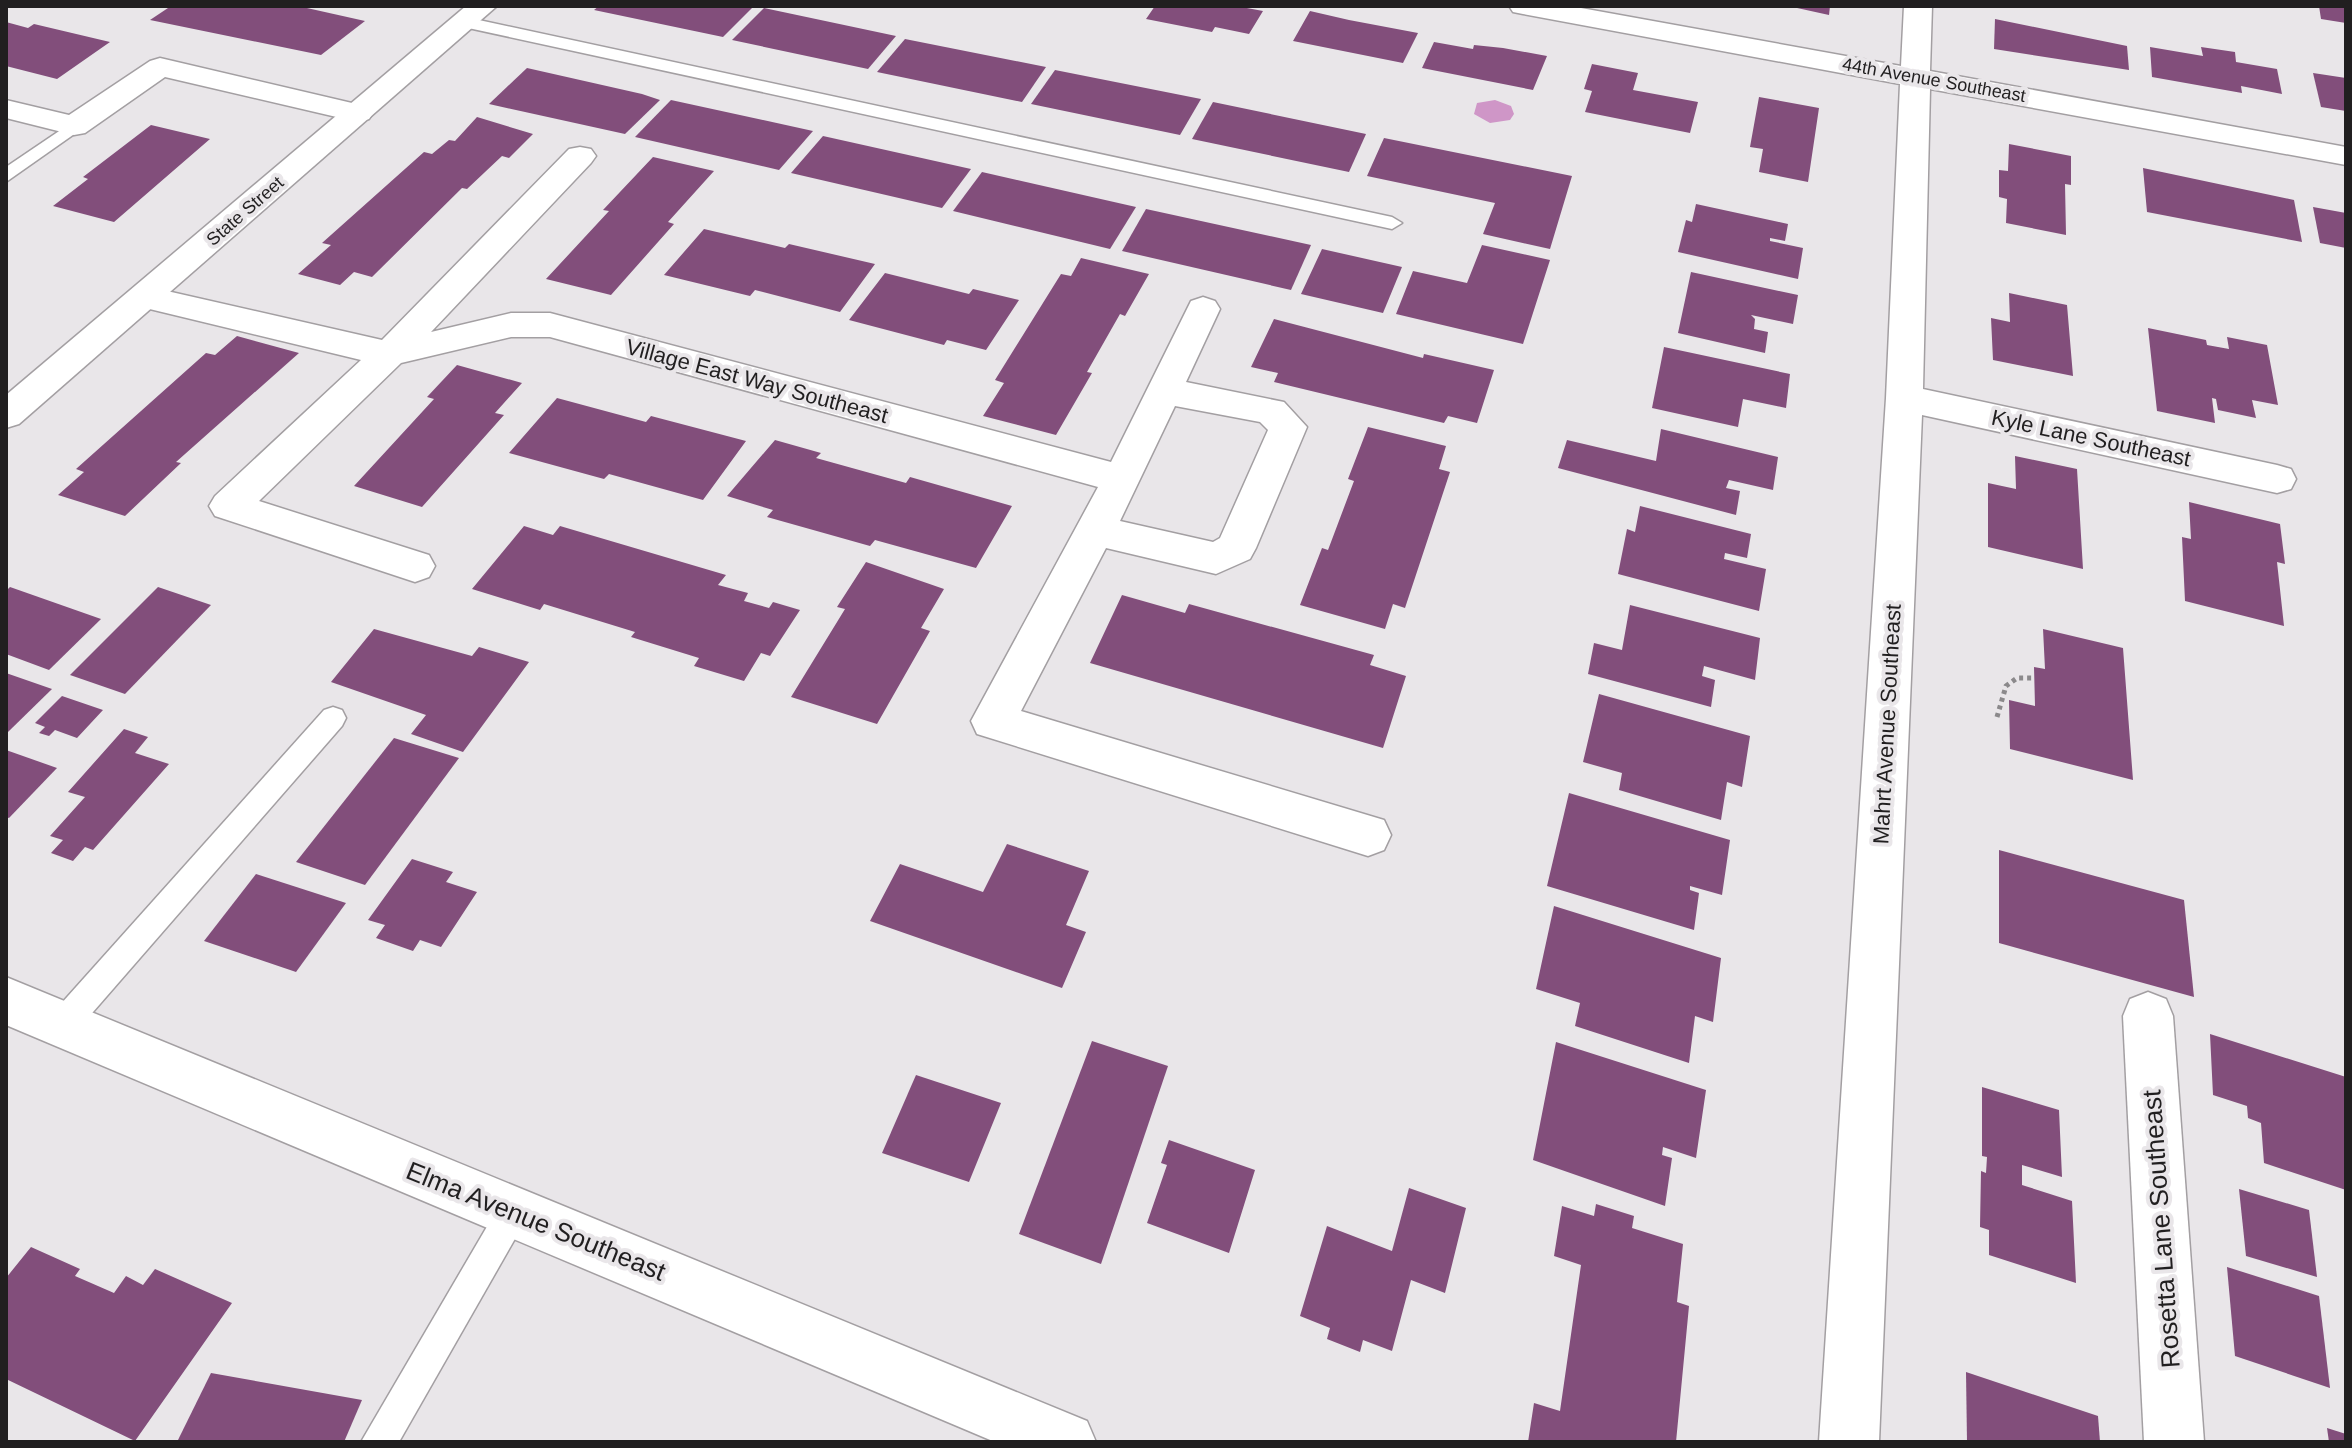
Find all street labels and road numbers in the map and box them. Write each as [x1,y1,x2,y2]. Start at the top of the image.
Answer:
street label: 44th Avenue Southeast [1841,54,2027,106]
street label: State Street [203,172,287,250]
street label: Village East Way Southeast [623,334,891,428]
street label: Kyle Lane Southeast [1989,405,2193,471]
street label: Mahrt Avenue Southeast [1868,603,1906,845]
street label: Rosetta Lane Southeast [2136,1088,2186,1369]
street label: Elma Avenue Southeast [402,1155,671,1287]

